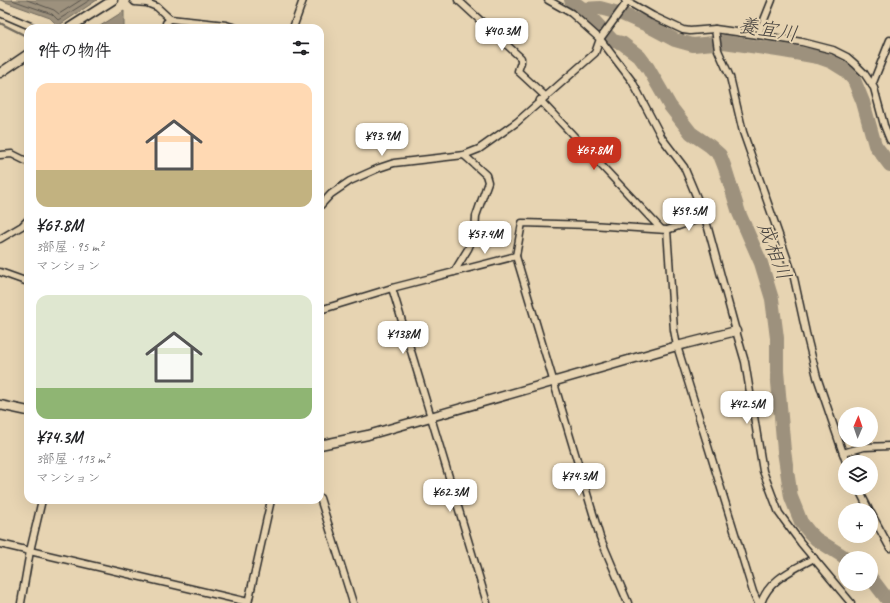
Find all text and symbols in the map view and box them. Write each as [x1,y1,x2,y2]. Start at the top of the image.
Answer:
water label: 養宜川 [736,12,800,47]
pin: ¥40.3M [469,18,535,52]
text: ¥40.3M [484,23,520,39]
icon: filters [290,37,312,59]
text: 9件の物件 [36,40,111,61]
icon: home [138,109,210,181]
pin: ¥93.9M [349,123,415,157]
text: ¥93.9M [364,128,400,144]
pin: ¥67.8M [561,137,627,171]
text: ¥67.8M [576,142,612,158]
pin: ¥59.5M [656,198,722,232]
text: ¥59.5M [672,203,706,219]
text: ¥67.8M [36,215,83,236]
water label: 成相川 [752,219,797,284]
pin: ¥57.4M [452,221,518,255]
text: ¥57.4M [467,226,503,242]
text: 3部屋 · 95 m² [36,239,103,255]
text: マンション [36,258,100,274]
icon: home [138,321,210,393]
pin: ¥138M [375,321,431,355]
text: ¥138M [387,326,419,342]
pin: ¥42.5M [714,391,780,425]
text: ¥42.5M [729,396,765,412]
north arrow [838,407,878,447]
map controls [838,407,878,591]
text: ¥74.3M [36,427,82,448]
text: 3部屋 · 113 m² [36,451,109,467]
button: layers [838,455,878,495]
pin: ¥74.3M [546,463,612,497]
text: ¥74.3M [561,468,597,484]
text: マンション [36,470,100,486]
pin: ¥62.3M [417,479,483,513]
text: ¥62.3M [432,484,468,500]
button: + [838,503,878,543]
button: − [838,551,878,591]

